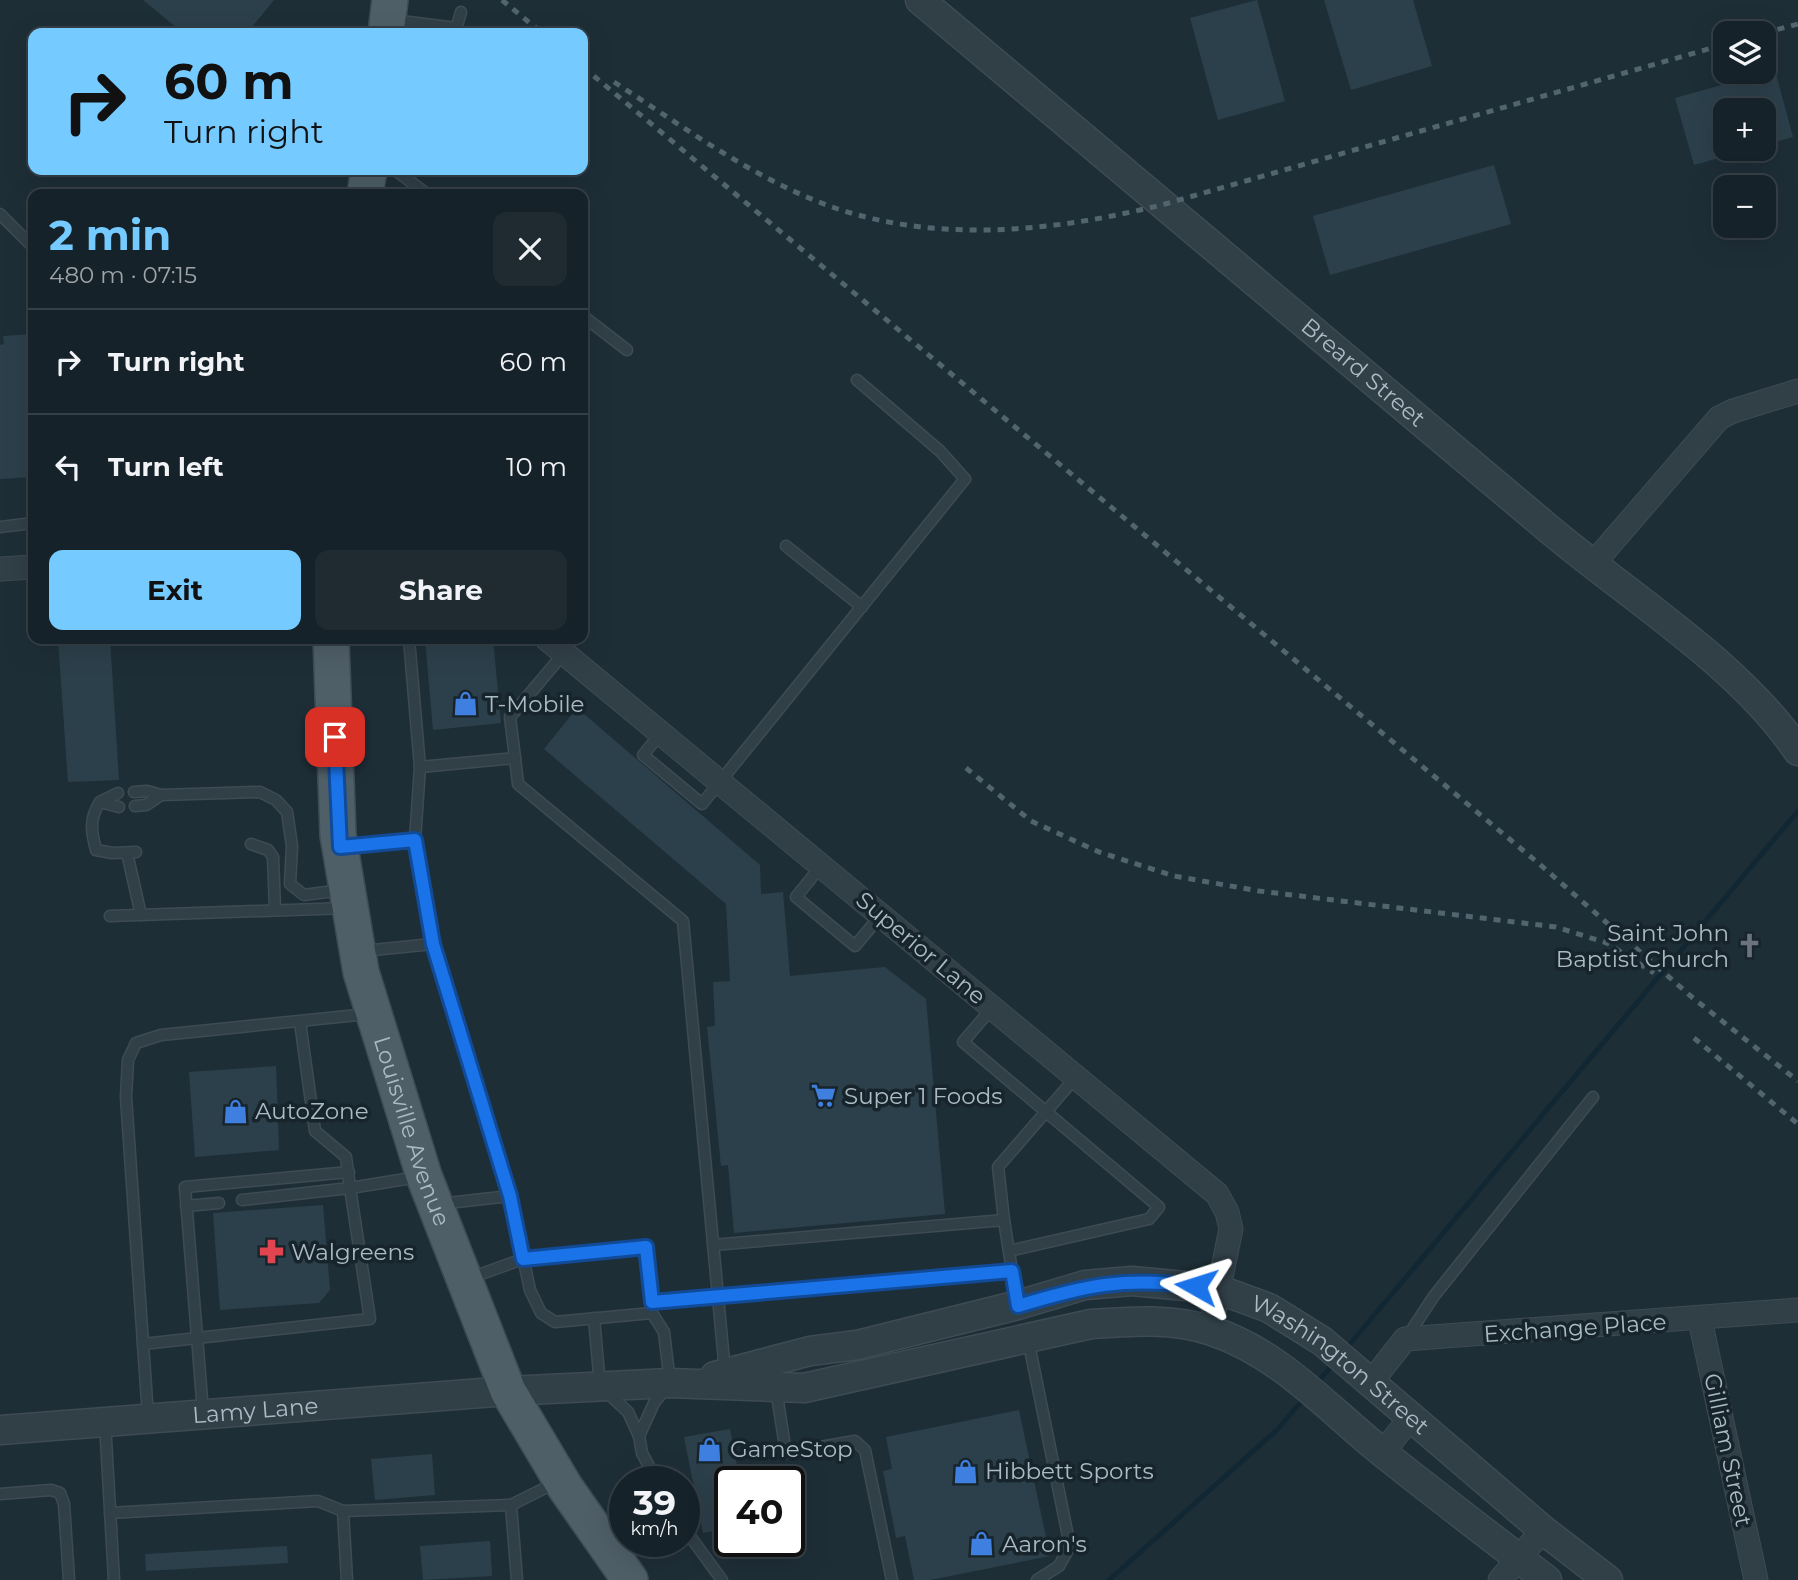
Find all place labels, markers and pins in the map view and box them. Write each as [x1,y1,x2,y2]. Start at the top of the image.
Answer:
shop icon: T-Mobile [451,690,479,718]
place label: T-Mobile [485,690,585,718]
pin [305,707,365,767]
place label: Saint John Baptist Church [1556,919,1729,973]
church icon: Saint John Baptist Church [1735,932,1763,960]
supermarket icon: Super 1 Foods [810,1082,838,1110]
place label: Super 1 Foods [844,1082,1002,1110]
shop icon: AutoZone [221,1097,249,1125]
place label: AutoZone [255,1097,369,1125]
pharmacy icon: Walgreens [257,1238,285,1266]
place label: Walgreens [291,1238,414,1266]
shop icon: GameStop [696,1435,724,1463]
place label: GameStop [730,1435,853,1463]
shop icon: Hibbett Sports [951,1457,979,1485]
place label: Hibbett Sports [985,1457,1154,1485]
shop icon: Aaron's [968,1530,996,1558]
place label: Aaron's [1002,1530,1087,1558]

